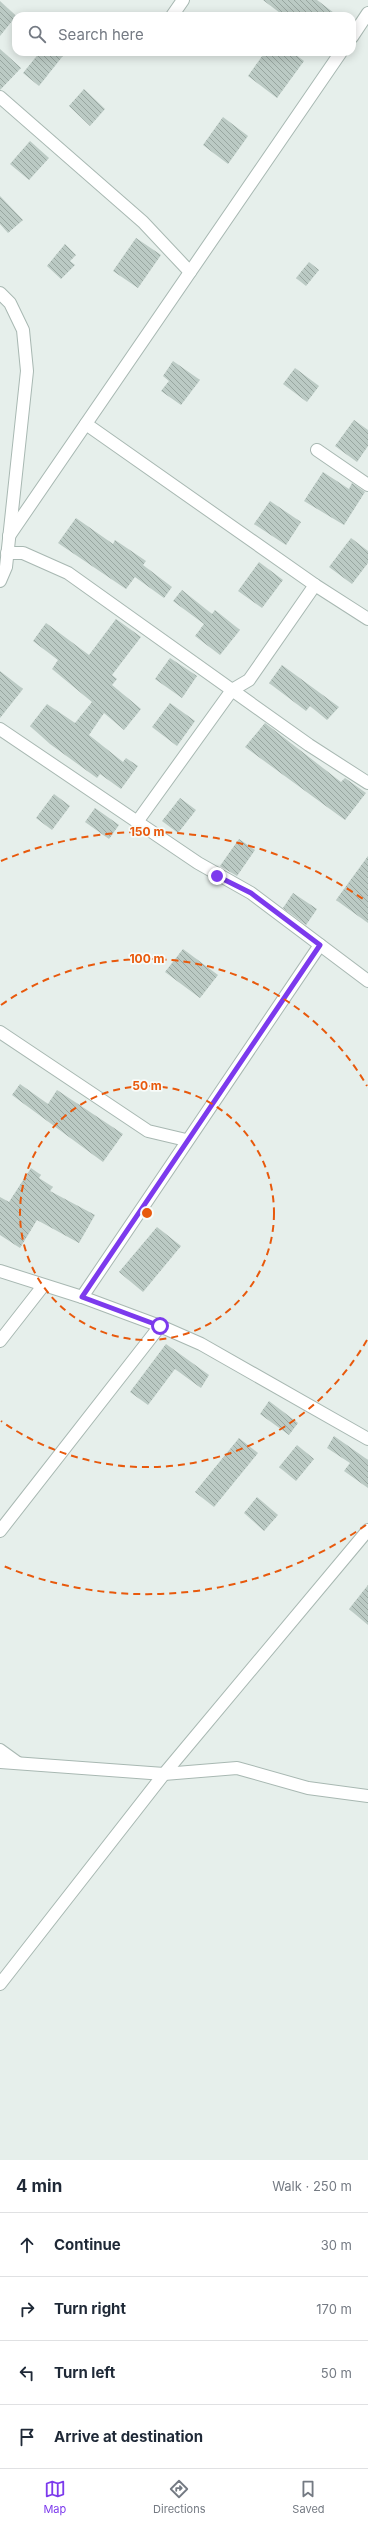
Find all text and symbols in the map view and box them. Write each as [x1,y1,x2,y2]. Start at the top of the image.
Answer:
search box [12,12,356,56]
icon: search [26,23,48,45]
text: Search here [58,25,144,44]
text: 150 m [130,824,164,839]
route end [208,867,226,885]
text: 100 m [129,951,165,966]
text: 50 m [132,1078,162,1093]
centre of rings [140,1206,154,1220]
route start [151,1317,169,1335]
text: 4 min [16,2176,62,2196]
text: Walk · 250 m [272,2178,352,2194]
icon: ahead [16,2234,38,2256]
text: Continue [54,2235,121,2254]
text: 30 m [321,2237,352,2253]
icon: right [16,2298,38,2320]
text: Turn right [54,2299,126,2318]
text: 170 m [316,2301,352,2317]
icon: left [16,2362,38,2384]
text: Turn left [54,2363,115,2382]
text: 50 m [321,2365,352,2381]
icon: arrive [16,2426,38,2448]
text: Arrive at destination [54,2427,203,2446]
tab: Map [43,2478,66,2516]
tab: Directions [153,2478,206,2516]
tab: Saved [292,2478,325,2516]

